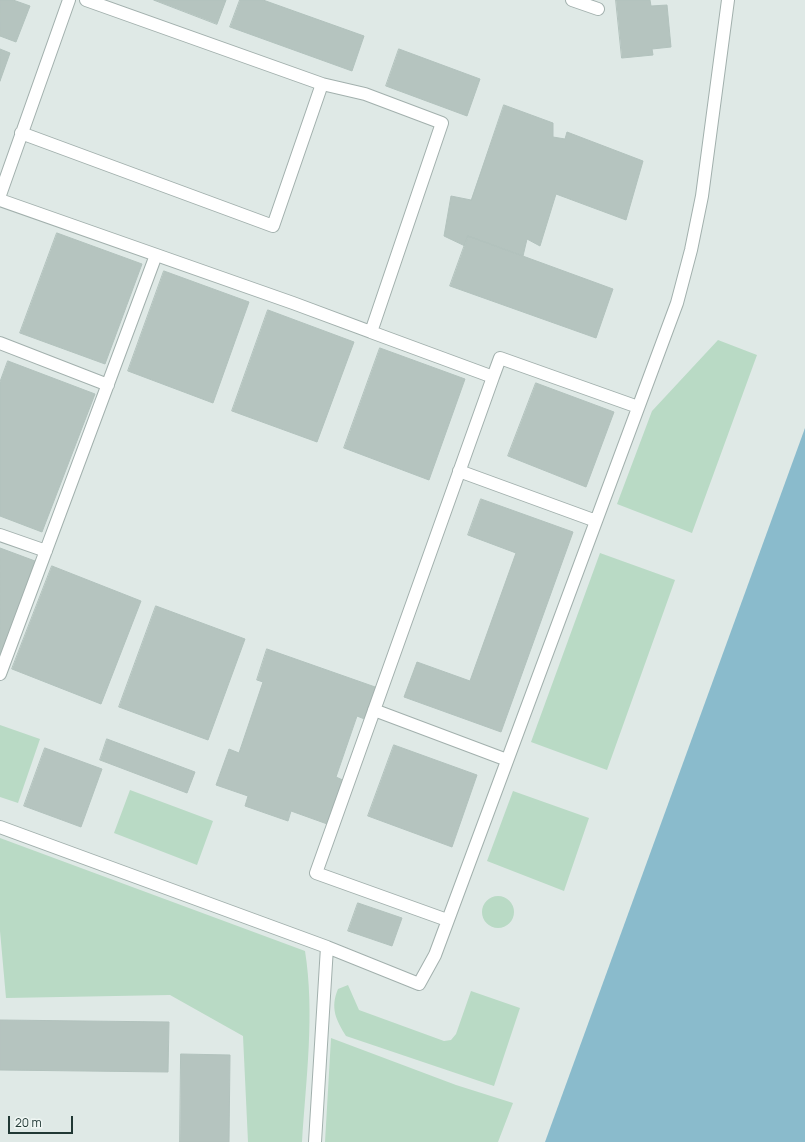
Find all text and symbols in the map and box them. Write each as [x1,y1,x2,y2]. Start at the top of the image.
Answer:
scale bar [10,1108,75,1134]
text: 20 m [15,1114,42,1131]

